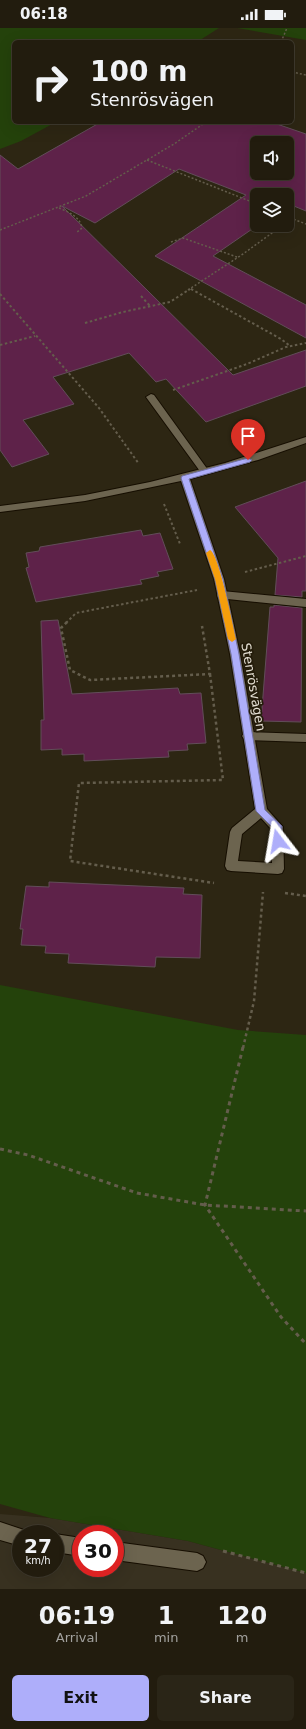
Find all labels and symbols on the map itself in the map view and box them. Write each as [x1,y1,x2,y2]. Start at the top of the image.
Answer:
pin [231,419,265,460]
street label: Stenrösvägen [238,642,269,732]
position arrow [257,820,299,862]
speed limit sign: 30 [72,1525,124,1577]

